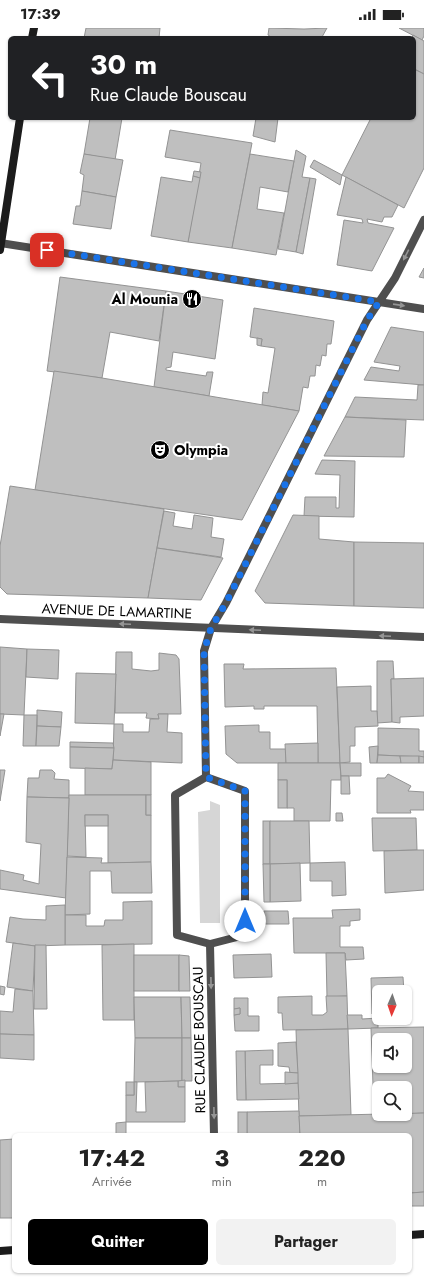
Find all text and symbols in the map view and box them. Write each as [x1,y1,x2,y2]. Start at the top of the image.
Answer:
text: 17:39 [20,3,61,25]
text: 30 m [90,44,157,85]
icon: left [24,52,76,104]
text: Rue Claude Bouscau [90,82,247,108]
pin [30,233,64,267]
icon: arrive [36,239,58,261]
one-way arrow [403,249,410,261]
restaurant icon: Al Mounia [181,288,203,310]
place label: Al Mounia [110,289,178,309]
one-way arrow [393,302,405,308]
theatre icon: Olympia [149,439,171,461]
place label: Olympia [174,440,228,460]
street label: AVENUE DE LAMARTINE [41,598,193,624]
one-way arrow [118,621,131,627]
one-way arrow [248,627,261,633]
one-way arrow [379,632,391,639]
position arrow [224,900,266,942]
street label: RUE CLAUDE BOUSCAU [188,966,210,1114]
one-way arrow [208,977,214,990]
north arrow [372,985,412,1025]
map controls [372,985,412,1121]
button: sound [372,1033,412,1073]
button: search [372,1081,412,1121]
one-way arrow [210,1107,217,1119]
text: 17:42 [78,1140,145,1175]
text: 3 [214,1140,229,1175]
text: 220 [298,1140,346,1175]
text: Arrivée [92,1172,132,1191]
text: min [212,1172,232,1191]
text: m [317,1172,327,1191]
button: Quitter [28,1219,208,1265]
button: Partager [216,1219,396,1265]

